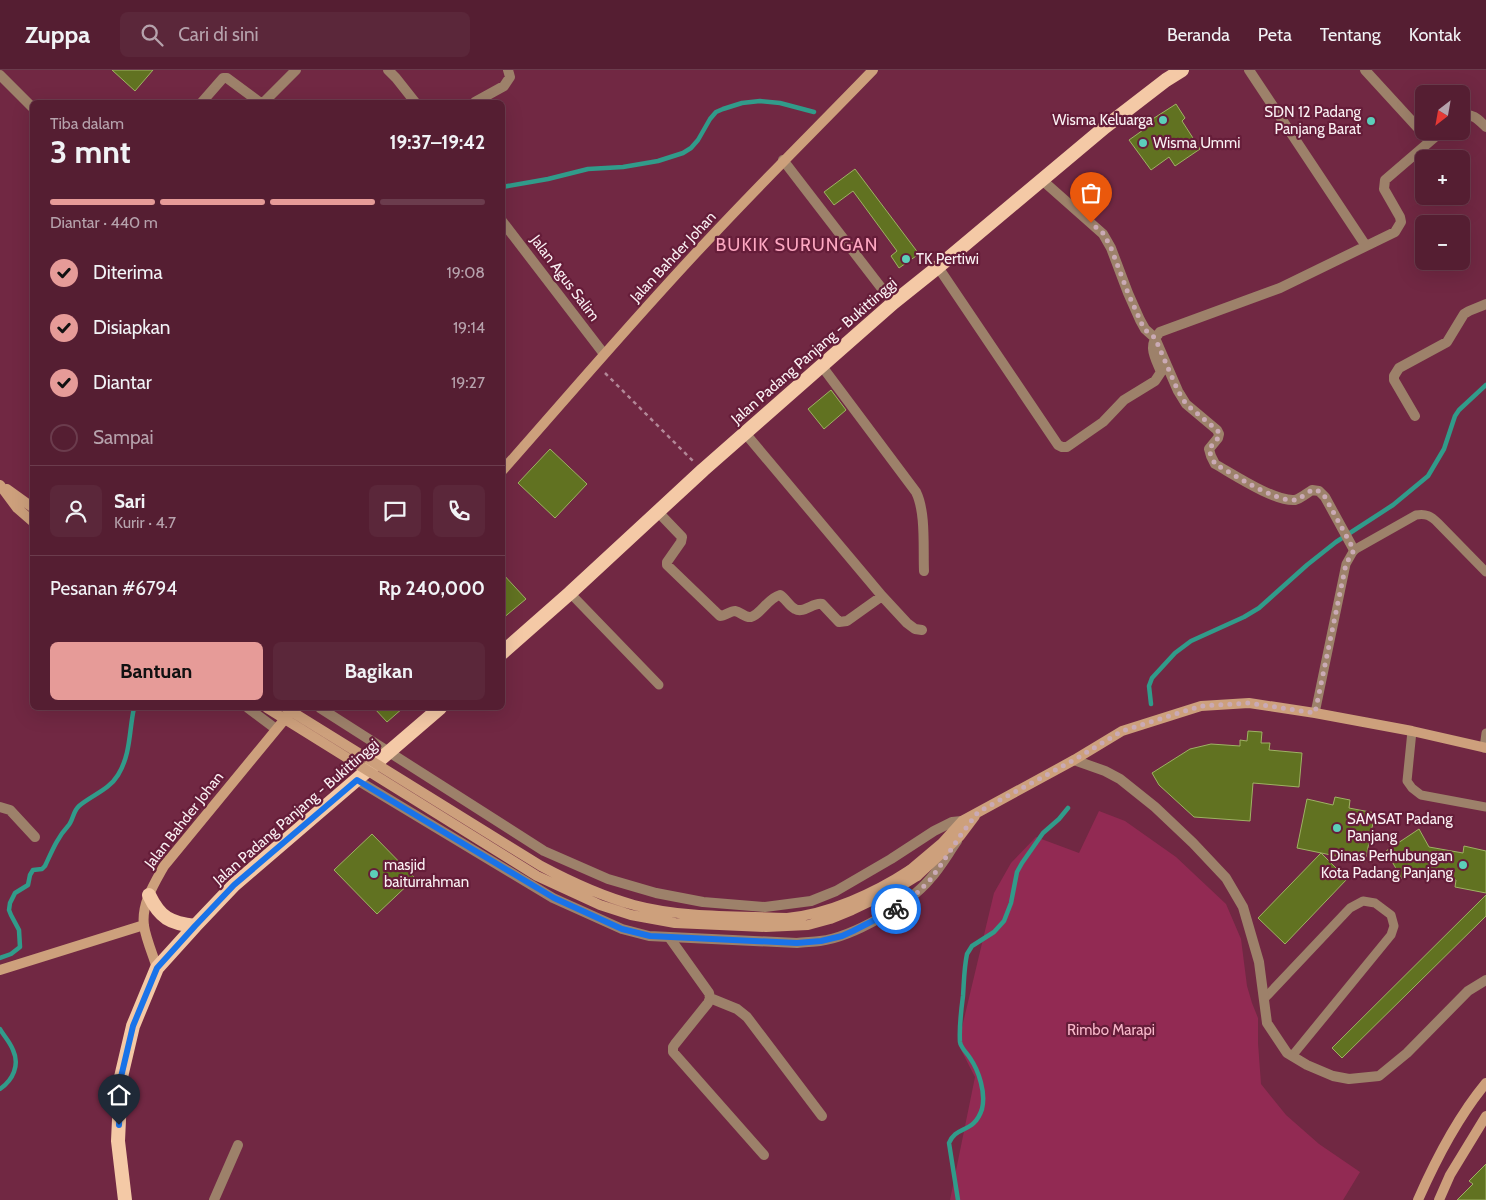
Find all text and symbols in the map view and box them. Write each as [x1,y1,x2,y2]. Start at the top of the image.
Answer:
search box [120,12,470,57]
text: Zuppa [25,20,90,49]
icon: search [138,21,166,49]
text: Cari di sini [178,23,259,46]
text: Beranda [1167,24,1230,46]
text: Peta [1258,24,1292,46]
text: Tentang [1320,24,1381,46]
text: Kontak [1409,24,1461,46]
north arrow [1415,85,1470,140]
map controls [1415,85,1470,270]
place label: SDN 12 Padang Panjang Barat [1264,103,1362,138]
place label: Wisma Keluarga [1052,111,1154,129]
text: Tiba dalam [50,114,124,133]
marker: Wisma Keluarga [1157,114,1169,126]
marker: SDN 12 Padang Panjang Barat [1365,115,1377,127]
text: 19:37–19:42 [389,131,485,154]
text: 3 mnt [50,132,131,171]
place label: Wisma Ummi [1153,134,1240,152]
marker: Wisma Ummi [1137,137,1149,149]
button: + [1415,150,1470,205]
pin [1070,172,1112,223]
icon: bag [1077,179,1105,207]
street label: Jalan Bahder Johan [626,208,720,307]
text: Diantar · 440 m [50,213,158,232]
button: − [1415,215,1470,270]
street label: Jalan Agus Salim [526,231,603,325]
district label: BUKIK SURUNGAN [716,234,878,256]
place label: TK Pertiwi [916,250,979,268]
marker: TK Pertiwi [900,253,912,265]
icon: check [50,259,78,287]
text: Diterima [93,261,163,284]
text: 19:08 [447,263,485,282]
street label: Jalan Padang Panjang - Bukittinggi [727,274,901,429]
icon: check [50,314,78,342]
text: Disiapkan [93,316,170,339]
text: 19:14 [453,318,485,337]
icon: check [50,369,78,397]
text: Diantar [93,371,152,394]
text: 19:27 [451,373,485,392]
text: Sampai [93,426,154,449]
button: person [50,485,102,537]
button: chat [369,485,421,537]
button: phone [433,485,485,537]
text: Sari [114,490,145,513]
text: Kurir · 4.7 [114,513,176,532]
text: Pesanan #6794 [50,577,177,600]
text: Rp 240,000 [379,577,485,600]
button: Bantuan [50,642,263,700]
button: Bagikan [273,642,485,700]
street label: Jalan Padang Panjang - Bukittinggi [209,735,383,890]
street label: Jalan Bahder Johan [140,768,227,873]
place label: SAMSAT Padang Panjang [1347,810,1453,845]
marker: SAMSAT Padang Panjang [1331,822,1343,834]
place label: Dinas Perhubungan Kota Padang Panjang [1321,847,1454,882]
place label: masjid baiturrahman [384,856,469,891]
marker: Dinas Perhubungan Kota Padang Panjang [1457,859,1469,871]
marker: masjid baiturrahman [368,868,380,880]
courier [871,884,921,934]
icon: bike [882,895,910,923]
park label: Rimbo Marapi [1067,1021,1155,1039]
pin [98,1074,140,1125]
icon: home [105,1081,133,1109]

